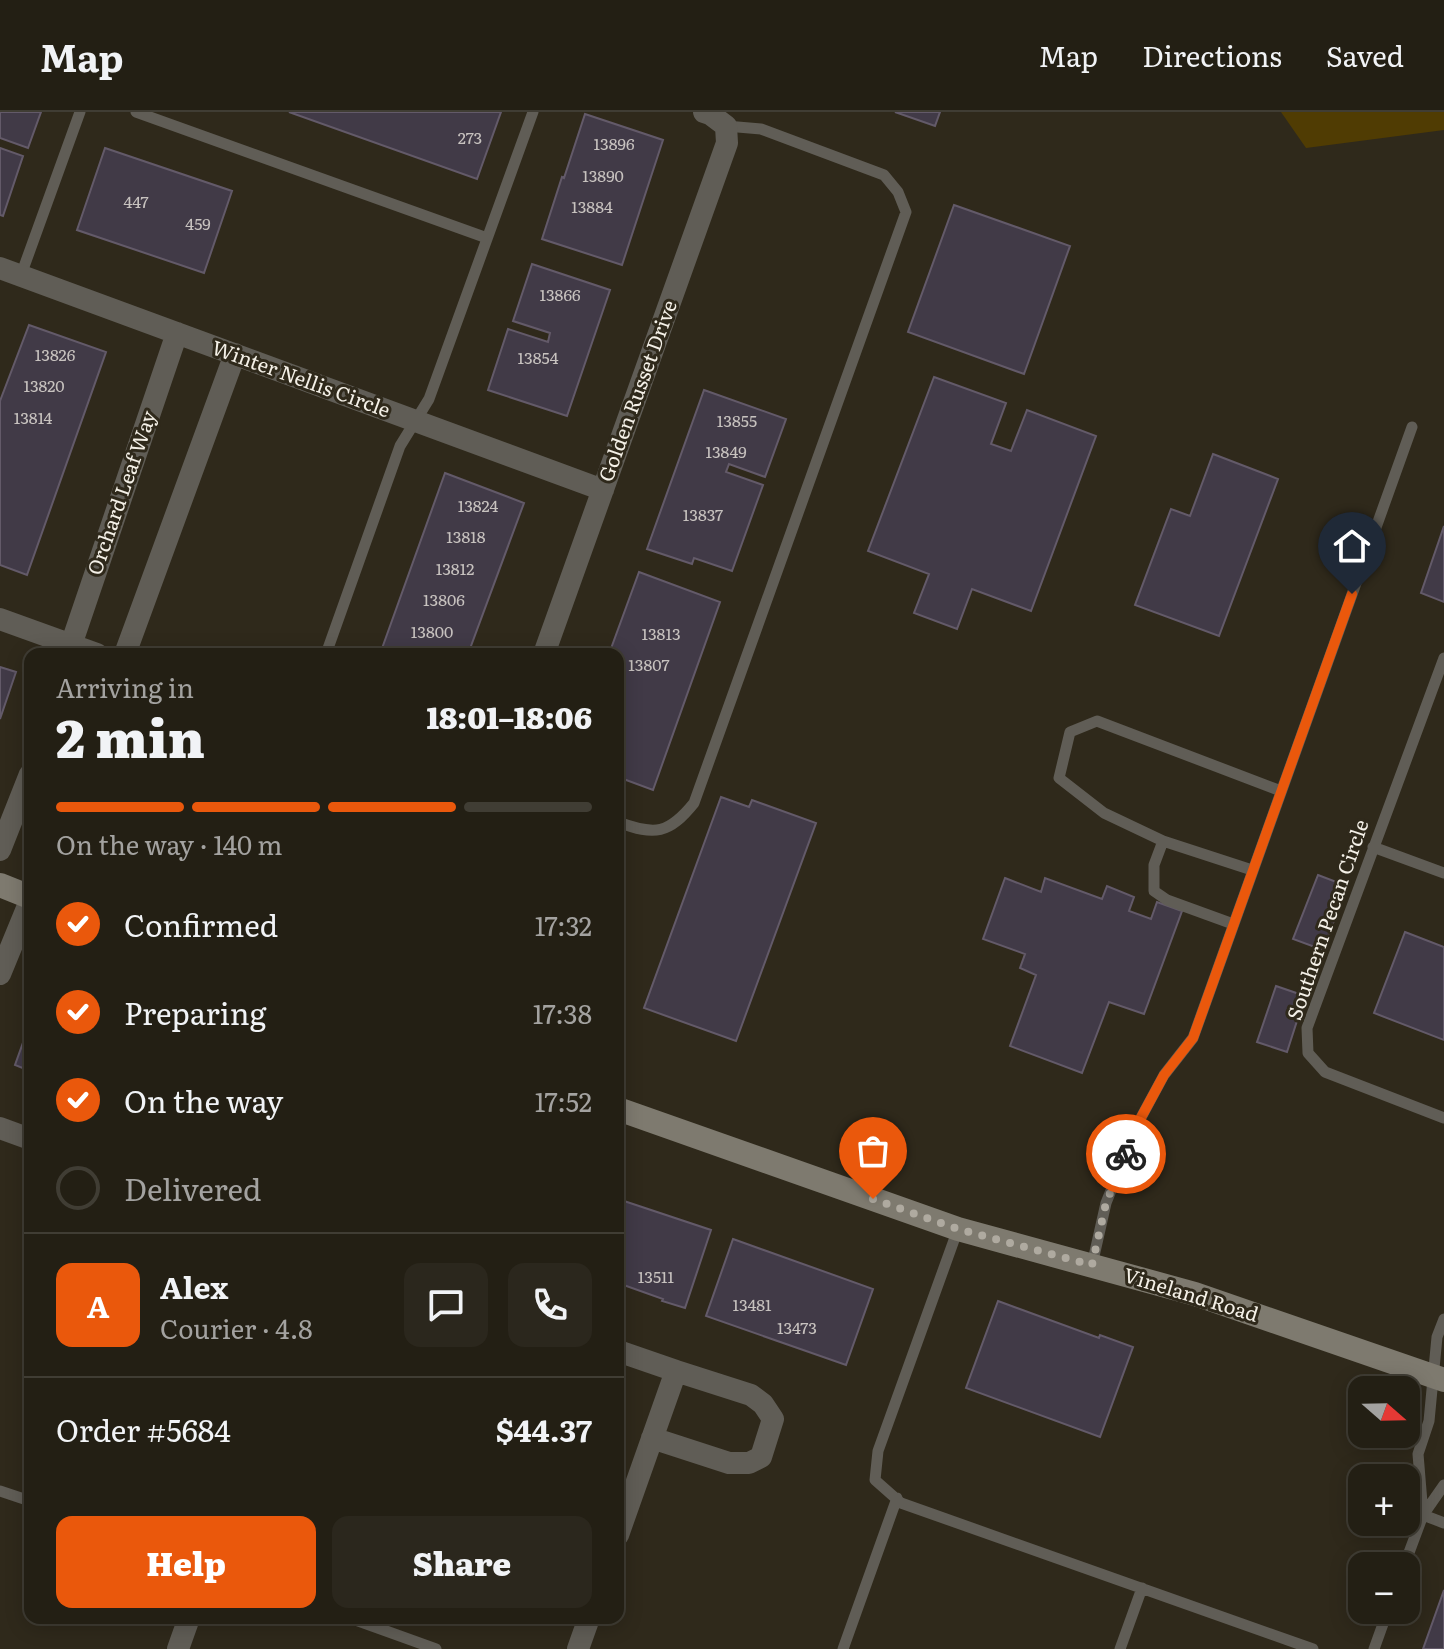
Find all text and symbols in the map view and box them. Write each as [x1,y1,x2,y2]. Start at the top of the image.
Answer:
text: Map [40,27,124,84]
text: Map [1039,34,1098,76]
text: Directions [1142,34,1282,76]
text: Saved [1326,34,1404,76]
house number: 273 [458,125,482,149]
house number: 13896 [594,131,635,155]
house number: 13890 [582,163,624,187]
house number: 447 [123,189,149,213]
house number: 13884 [571,194,613,218]
house number: 459 [185,211,211,235]
house number: 13866 [539,282,581,306]
street label: Golden Russet Drive [589,295,683,485]
street label: Winter Nellis Circle [208,331,395,423]
house number: 13826 [35,342,76,366]
house number: 13854 [518,345,559,369]
house number: 13820 [23,373,65,397]
house number: 13814 [14,405,53,429]
street label: Orchard Leaf Way [78,406,162,579]
house number: 13855 [717,408,757,432]
house number: 13849 [705,439,747,463]
house number: 13824 [458,493,499,517]
house number: 13837 [683,502,723,526]
pin [1318,512,1386,594]
house number: 13818 [446,524,486,548]
icon: home [1330,524,1374,568]
house number: 13812 [436,556,474,580]
house number: 13806 [423,587,465,611]
house number: 13800 [411,619,453,643]
house number: 13813 [641,621,681,645]
house number: 13807 [628,652,670,676]
text: Arriving in [56,667,194,706]
text: 18:01–18:06 [426,694,592,738]
text: 2 min [56,697,205,774]
street label: Southern Pecan Circle [1278,815,1375,1024]
text: On the way · 140 m [56,824,282,863]
icon: check [56,902,100,946]
text: Confirmed [124,902,278,946]
text: 17:32 [535,905,592,944]
icon: check [56,990,100,1034]
text: Preparing [124,990,266,1034]
text: 17:38 [533,993,592,1032]
icon: check [56,1078,100,1122]
text: On the way [124,1078,283,1122]
text: 17:52 [535,1081,592,1120]
courier [1086,1114,1166,1194]
pin [839,1117,907,1199]
icon: bag [851,1129,895,1173]
icon: bike [1104,1132,1148,1176]
text: Delivered [124,1166,261,1210]
street label: Vineland Road [1120,1258,1263,1328]
button: chat [404,1263,488,1347]
button: phone [508,1263,592,1347]
text: Alex [160,1264,228,1308]
house number: 13511 [638,1264,675,1288]
text: A [87,1283,109,1327]
house number: 13481 [732,1292,772,1316]
text: Courier · 4.8 [160,1308,313,1347]
house number: 13473 [777,1315,817,1339]
north arrow [1348,1376,1420,1448]
map controls [1348,1376,1420,1624]
text: Order #5684 [56,1407,231,1451]
text: $44.37 [496,1407,592,1451]
button: + [1348,1464,1420,1536]
button: Help [56,1516,316,1608]
button: Share [332,1516,592,1608]
button: − [1348,1552,1420,1624]

